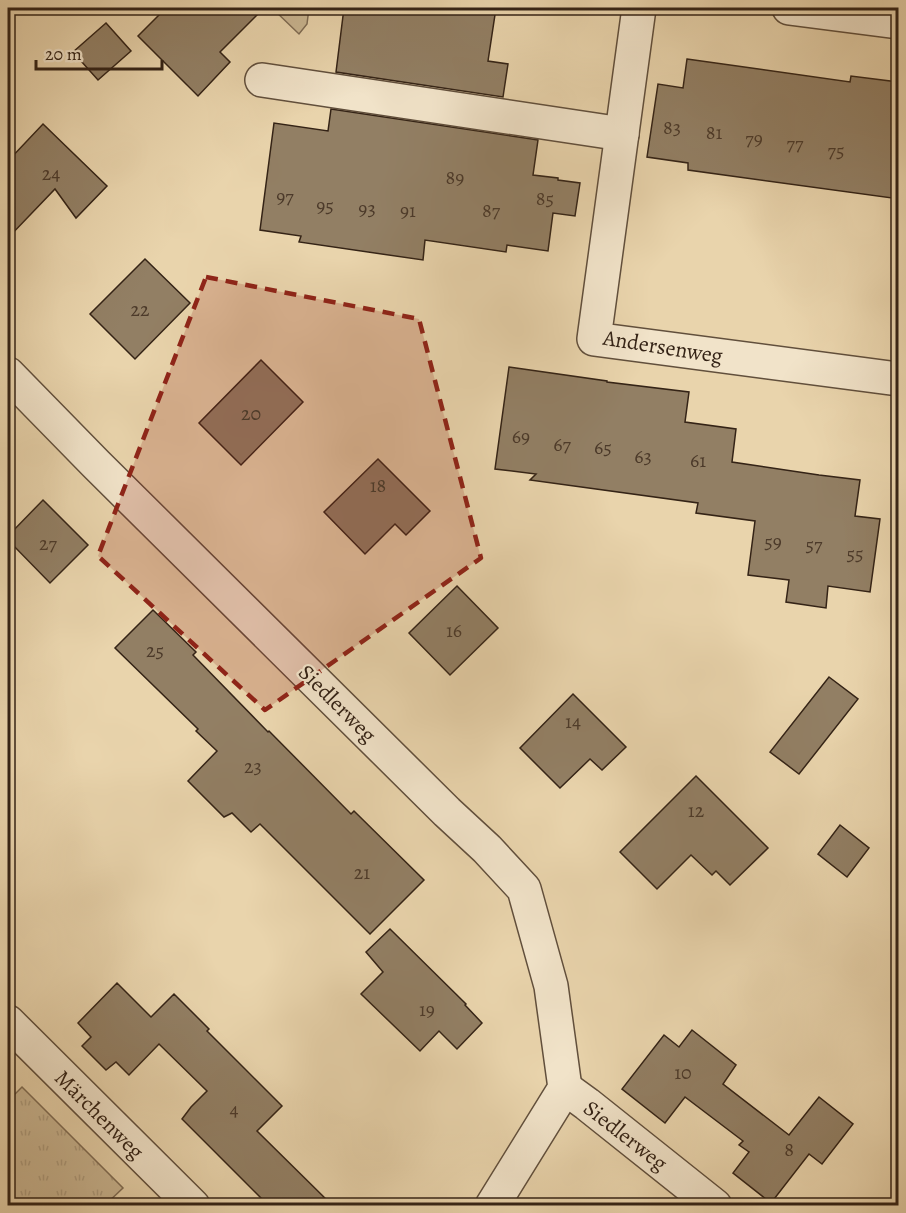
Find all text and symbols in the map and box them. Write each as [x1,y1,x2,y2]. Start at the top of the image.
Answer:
scale bar [36,33,162,71]
text: 20 m [45,42,82,66]
house number: 83 [663,114,681,141]
house number: 81 [706,119,722,146]
house number: 79 [745,125,763,152]
house number: 77 [787,130,804,157]
house number: 75 [828,137,845,164]
house number: 24 [42,160,60,187]
house number: 89 [446,164,464,191]
house number: 97 [276,183,294,210]
house number: 85 [536,185,554,212]
house number: 95 [316,192,334,219]
house number: 93 [358,195,376,222]
house number: 91 [400,197,416,224]
house number: 87 [482,197,501,224]
house number: 22 [131,296,150,323]
street label: Andersenweg [600,323,725,371]
house number: 20 [241,400,261,427]
house number: 69 [512,423,530,450]
house number: 67 [553,431,571,458]
house number: 65 [594,434,612,461]
house number: 63 [634,443,652,470]
house number: 61 [690,447,706,474]
house number: 18 [370,472,386,499]
house number: 59 [764,528,782,555]
house number: 27 [39,530,58,557]
house number: 57 [806,531,823,558]
house number: 55 [846,540,864,567]
house number: 16 [446,617,462,644]
house number: 25 [146,637,164,664]
street label: Siedlerweg [292,658,383,749]
house number: 14 [565,708,581,735]
house number: 23 [244,753,262,780]
house number: 12 [688,797,705,824]
house number: 21 [354,859,370,886]
house number: 19 [419,996,435,1023]
house number: 10 [674,1059,692,1086]
street label: Märchenweg [48,1063,151,1166]
street label: Siedlerweg [577,1093,674,1178]
house number: 4 [229,1096,239,1123]
house number: 8 [784,1136,794,1163]

